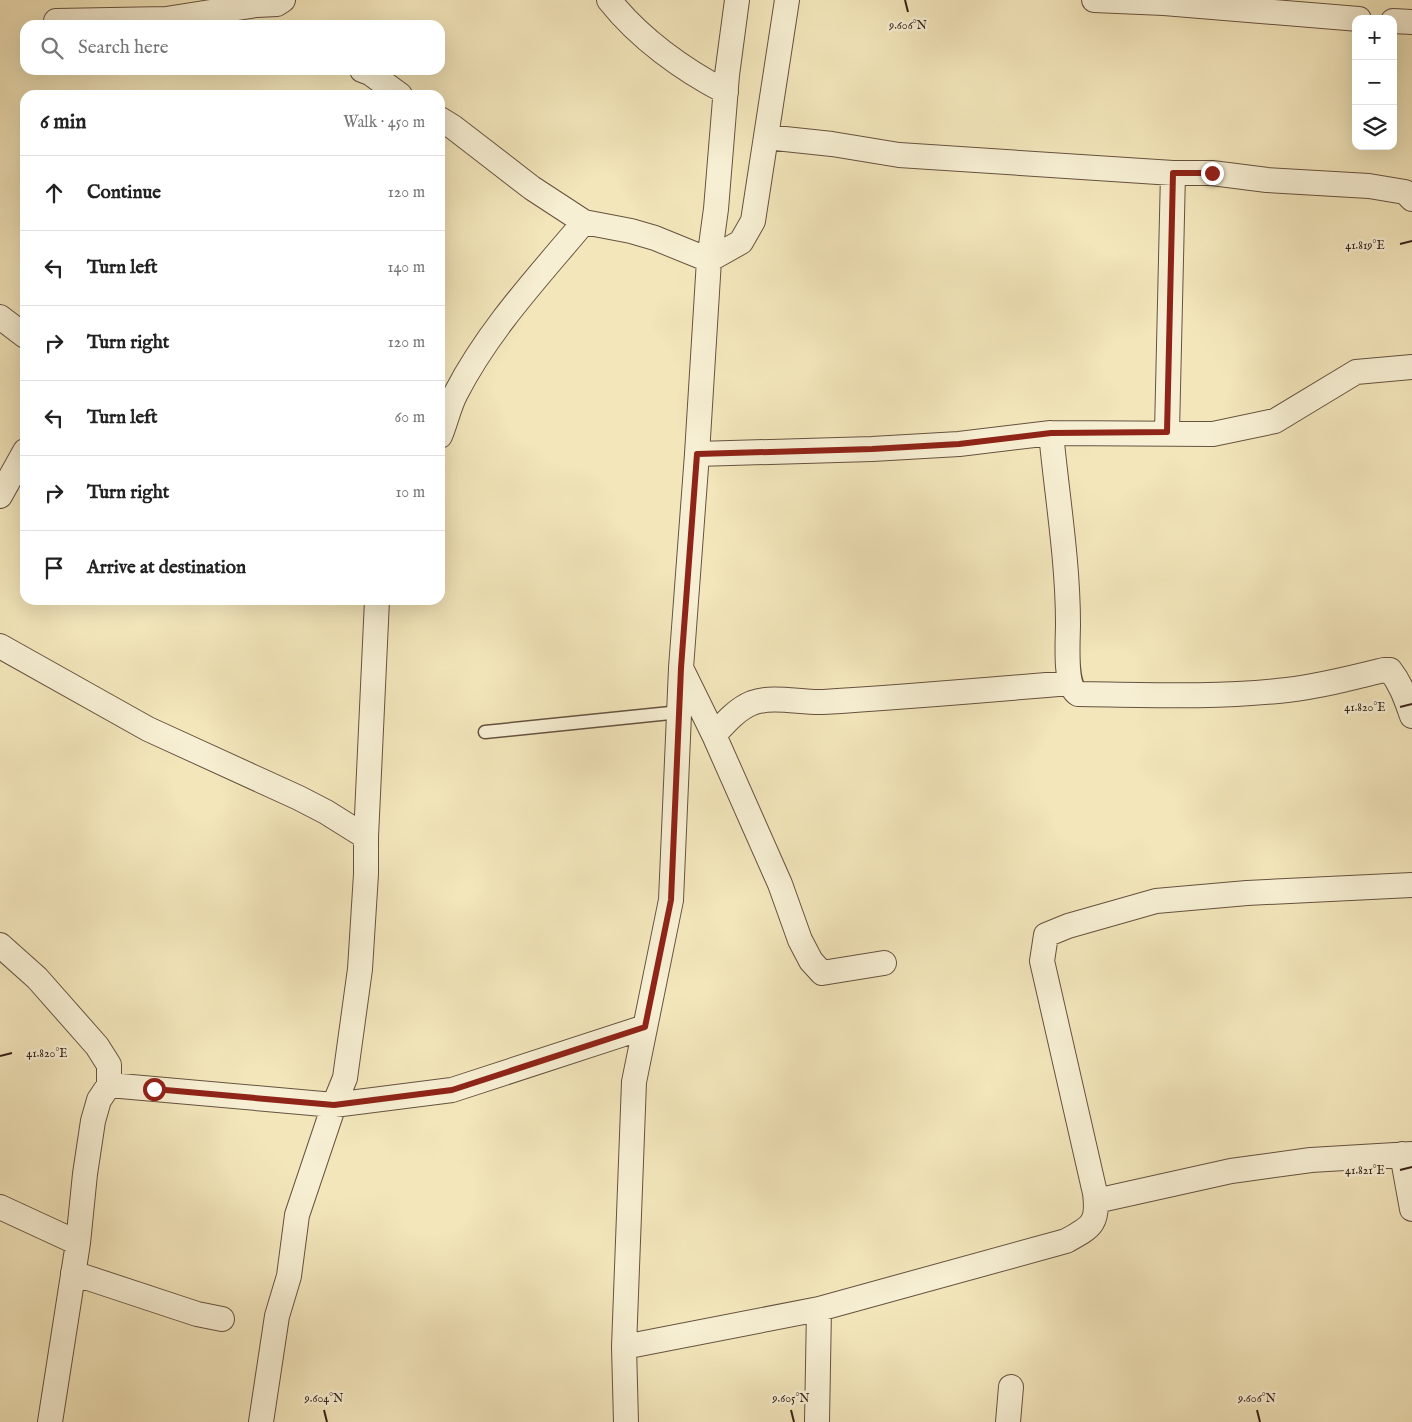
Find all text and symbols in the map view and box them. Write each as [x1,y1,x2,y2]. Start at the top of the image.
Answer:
map controls [1352,15,1397,150]
button: + [1352,15,1397,60]
text: 9.606°N [888,18,928,33]
search box [20,20,445,75]
icon: search [38,34,66,62]
text: Search here [78,36,169,60]
button: − [1352,60,1397,105]
button: layers [1352,105,1397,150]
text: 6 min [40,109,86,136]
text: Walk · 450 m [343,113,425,133]
route end [1201,162,1224,185]
icon: ahead [40,179,68,207]
text: Continue [87,181,161,205]
text: 120 m [388,183,425,203]
text: 41.819°E [1345,238,1385,253]
icon: left [40,254,68,282]
text: Turn left [87,256,158,280]
text: 140 m [387,258,425,278]
icon: right [40,329,68,357]
text: Turn right [87,331,169,355]
text: 120 m [388,333,425,353]
icon: left [40,404,68,432]
text: Turn left [87,406,158,430]
text: 60 m [395,408,425,428]
icon: right [40,479,68,507]
text: Turn right [87,481,169,505]
text: 10 m [395,483,425,503]
icon: arrive [40,554,68,582]
text: Arrive at destination [87,556,246,580]
text: 41.820°E [1344,700,1386,715]
text: 41.820°E [26,1046,68,1061]
route start [143,1078,166,1101]
text: 41.821°E [1345,1163,1385,1178]
text: 9.604°N [304,1391,344,1406]
text: 9.605°N [771,1391,810,1406]
text: 9.606°N [1237,1391,1277,1406]

